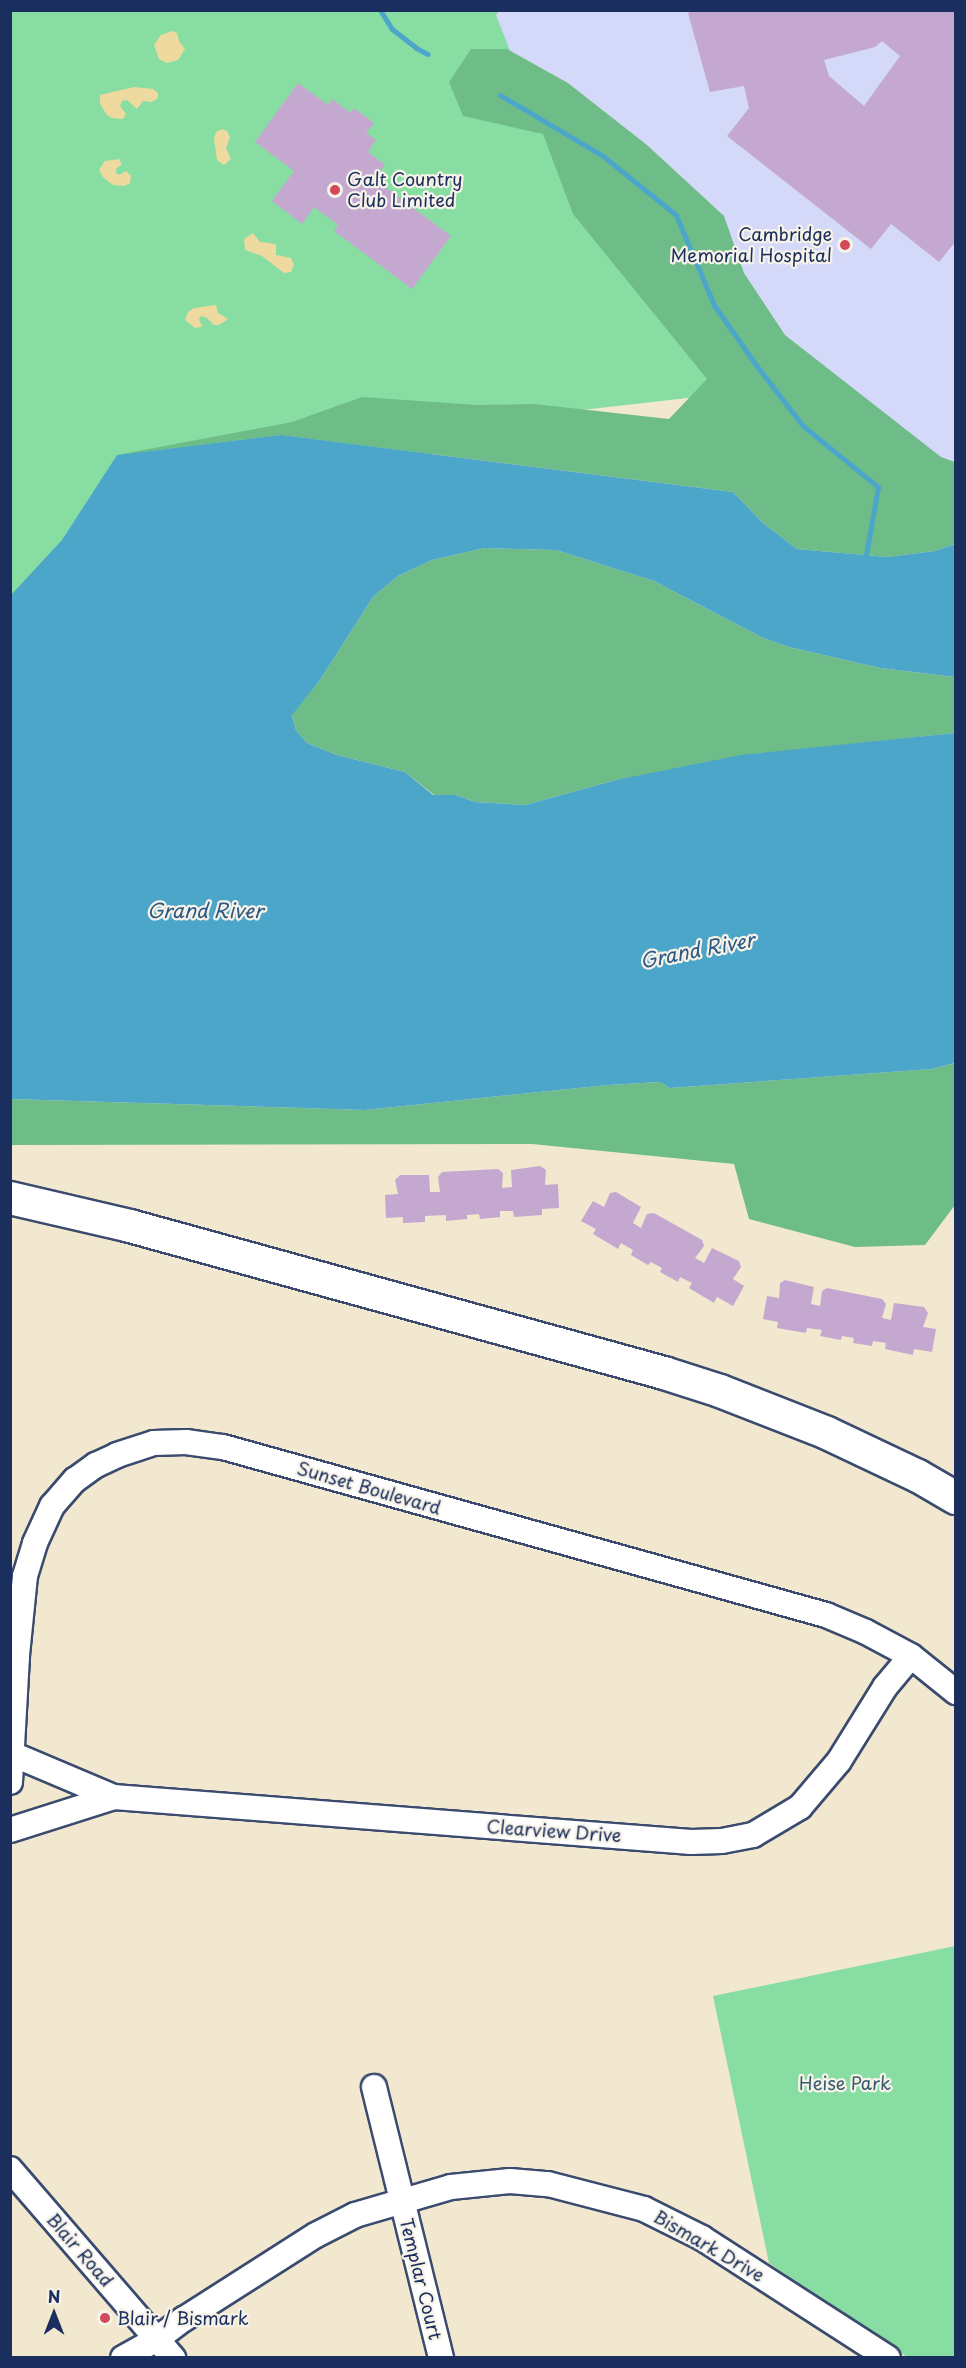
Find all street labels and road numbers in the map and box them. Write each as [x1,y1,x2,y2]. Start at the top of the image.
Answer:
street label: Sunset Boulevard [294,1457,444,1519]
street label: Clearview Drive [486,1816,622,1846]
street label: Bismark Drive [650,2206,768,2286]
street label: Blair Road [42,2209,118,2291]
street label: Templar Court [395,2216,447,2342]

